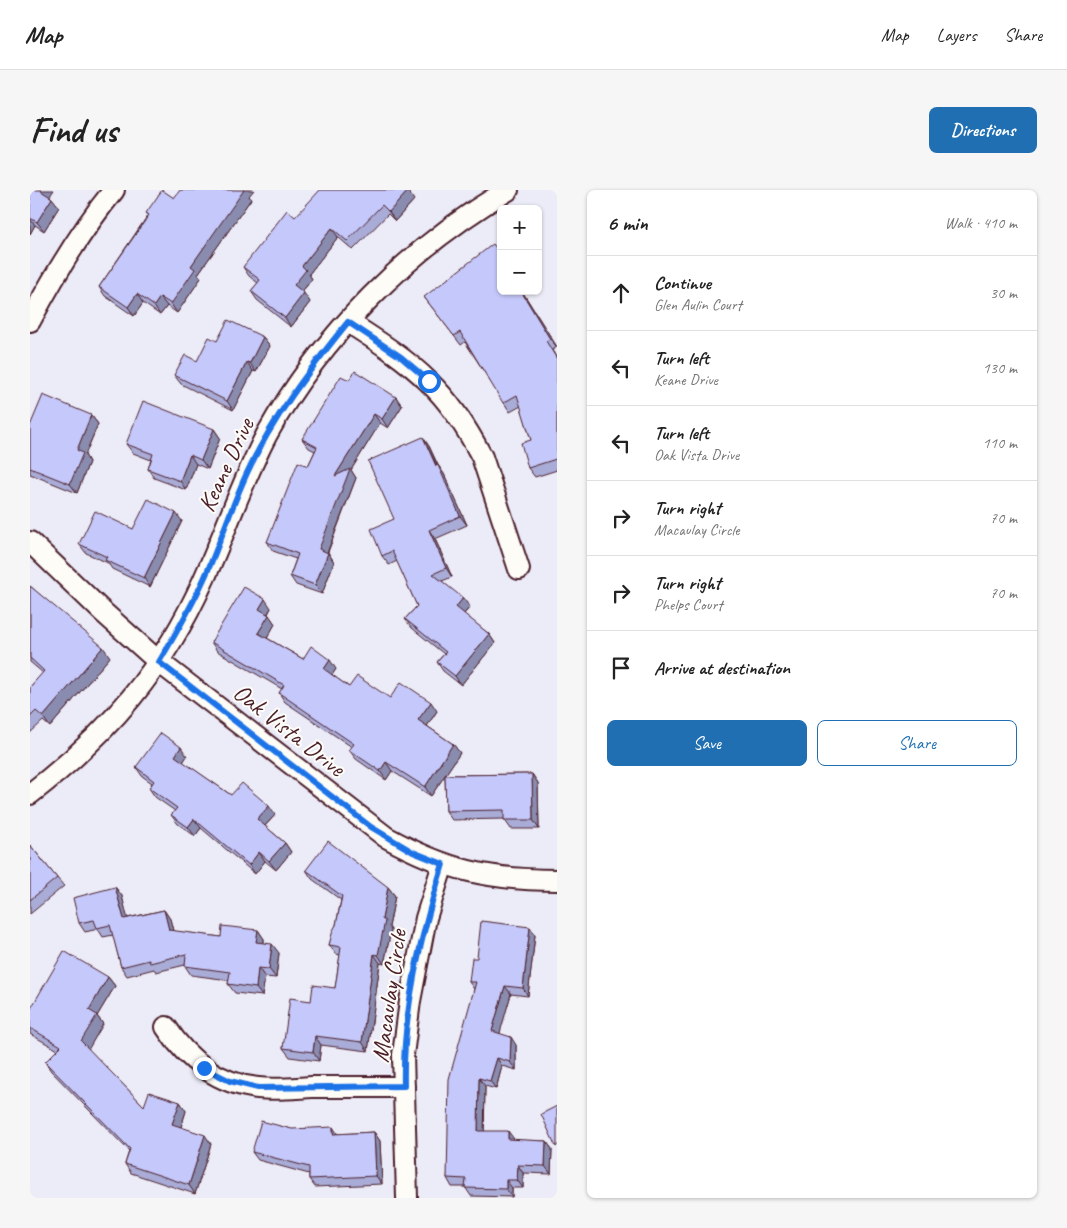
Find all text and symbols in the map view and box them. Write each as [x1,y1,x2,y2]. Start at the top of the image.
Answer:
text: Map [25,20,62,50]
text: Map [881,24,909,46]
text: Layers [937,24,976,46]
text: Share [1004,24,1042,46]
button: Directions [929,107,1037,153]
text: Find us [30,108,117,153]
map controls [497,205,542,295]
button: + [497,205,542,250]
text: 6 min [607,210,648,236]
text: Walk · 410 m [945,213,1017,233]
button: − [497,250,542,295]
text: Continue [654,271,711,295]
icon: ahead [607,279,635,307]
text: 30 m [990,283,1017,303]
text: Glen Aulin Court [654,295,742,315]
text: Turn left [654,346,709,370]
icon: left [607,354,635,382]
text: 130 m [983,358,1017,378]
route start [418,370,441,393]
text: Keane Drive [654,370,718,390]
street label: Keane Drive [190,411,262,517]
text: Turn left [654,421,709,445]
icon: left [607,429,635,457]
text: 110 m [983,433,1017,453]
text: Oak Vista Drive [654,445,739,465]
text: Turn right [654,496,721,520]
icon: right [607,504,635,532]
text: 70 m [990,508,1017,528]
text: Macaulay Circle [654,520,739,540]
text: Turn right [654,571,721,595]
icon: right [607,579,635,607]
text: 70 m [990,583,1017,603]
text: Phelps Court [654,595,722,615]
icon: arrive [607,654,635,682]
text: Arrive at destination [654,656,790,680]
street label: Oak Vista Drive [227,676,353,785]
button: Save [607,720,807,766]
button: Share [817,720,1017,766]
street label: Macaulay Circle [364,926,414,1064]
route end [193,1057,216,1080]

